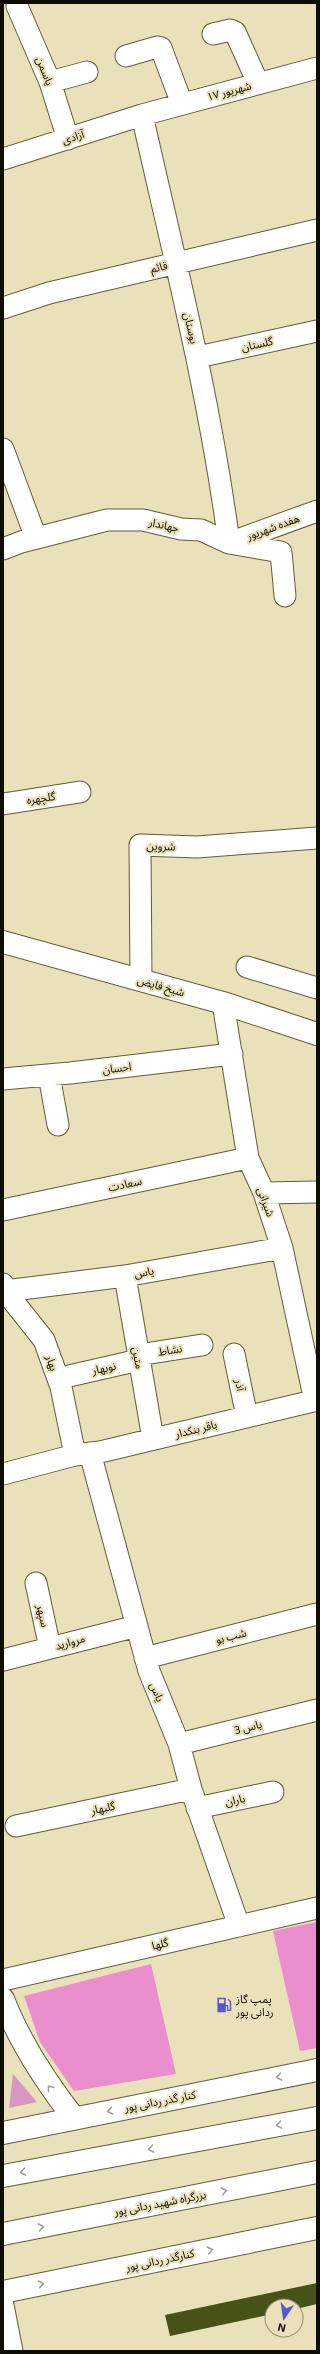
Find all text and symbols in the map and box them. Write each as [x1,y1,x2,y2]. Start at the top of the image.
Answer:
street label: یاسمن [33,55,57,87]
street label: ۱۷ شهریور [205,78,253,104]
street label: آزادی [60,127,87,147]
street label: قائم [149,258,170,278]
street label: بوستان [181,311,201,345]
street label: گلستان [240,334,275,354]
street label: هفده شهریور [244,511,301,543]
street label: جهاندار [147,515,181,535]
street label: گلچهره [26,789,57,808]
street label: شروین [146,838,176,854]
street label: شیخ فایض [135,973,187,1000]
street label: احسان [102,1059,132,1077]
street label: سعادت [107,1174,143,1193]
street label: شیرانی [254,1185,278,1219]
street label: یاس [133,1263,155,1281]
street label: نشاط [157,1341,183,1358]
street label: متین [129,1346,147,1370]
street label: بهار [42,1352,61,1373]
street label: نوبهار [90,1359,117,1378]
street label: آذر [232,1377,248,1393]
street label: باقر بنکدار [173,1417,218,1441]
street label: سپهر [33,1602,52,1629]
street label: شب بو [214,1625,248,1647]
street label: مروارید [53,1631,87,1653]
street label: یاس [147,1680,167,1704]
street label: یاس 3 [233,1717,263,1737]
street label: باران [224,1791,246,1809]
street label: گلبهار [89,1799,117,1818]
street label: گلها [150,1935,170,1952]
place label: پمپ گاز ردانی پور [235,1992,274,2020]
fuel station icon: پمپ گاز ردانی پور [215,1996,233,2014]
one-way arrow [276,2073,282,2081]
one-way arrow [48,2085,55,2092]
street label: کنار گذر ردانی پور [122,2087,198,2116]
one-way arrow [107,2107,113,2115]
one-way arrow [276,2120,282,2129]
one-way arrow [148,2144,154,2152]
one-way arrow [20,2168,26,2176]
street label: بزرگراه شهید ردانی پور [112,2187,207,2220]
one-way arrow [221,2187,227,2195]
one-way arrow [38,2223,44,2231]
street label: کنارگذر ردانی پور [124,2246,196,2275]
one-way arrow [207,2246,213,2254]
one-way arrow [38,2280,44,2289]
north arrow [264,2298,304,2338]
text: N [276,2321,287,2335]

